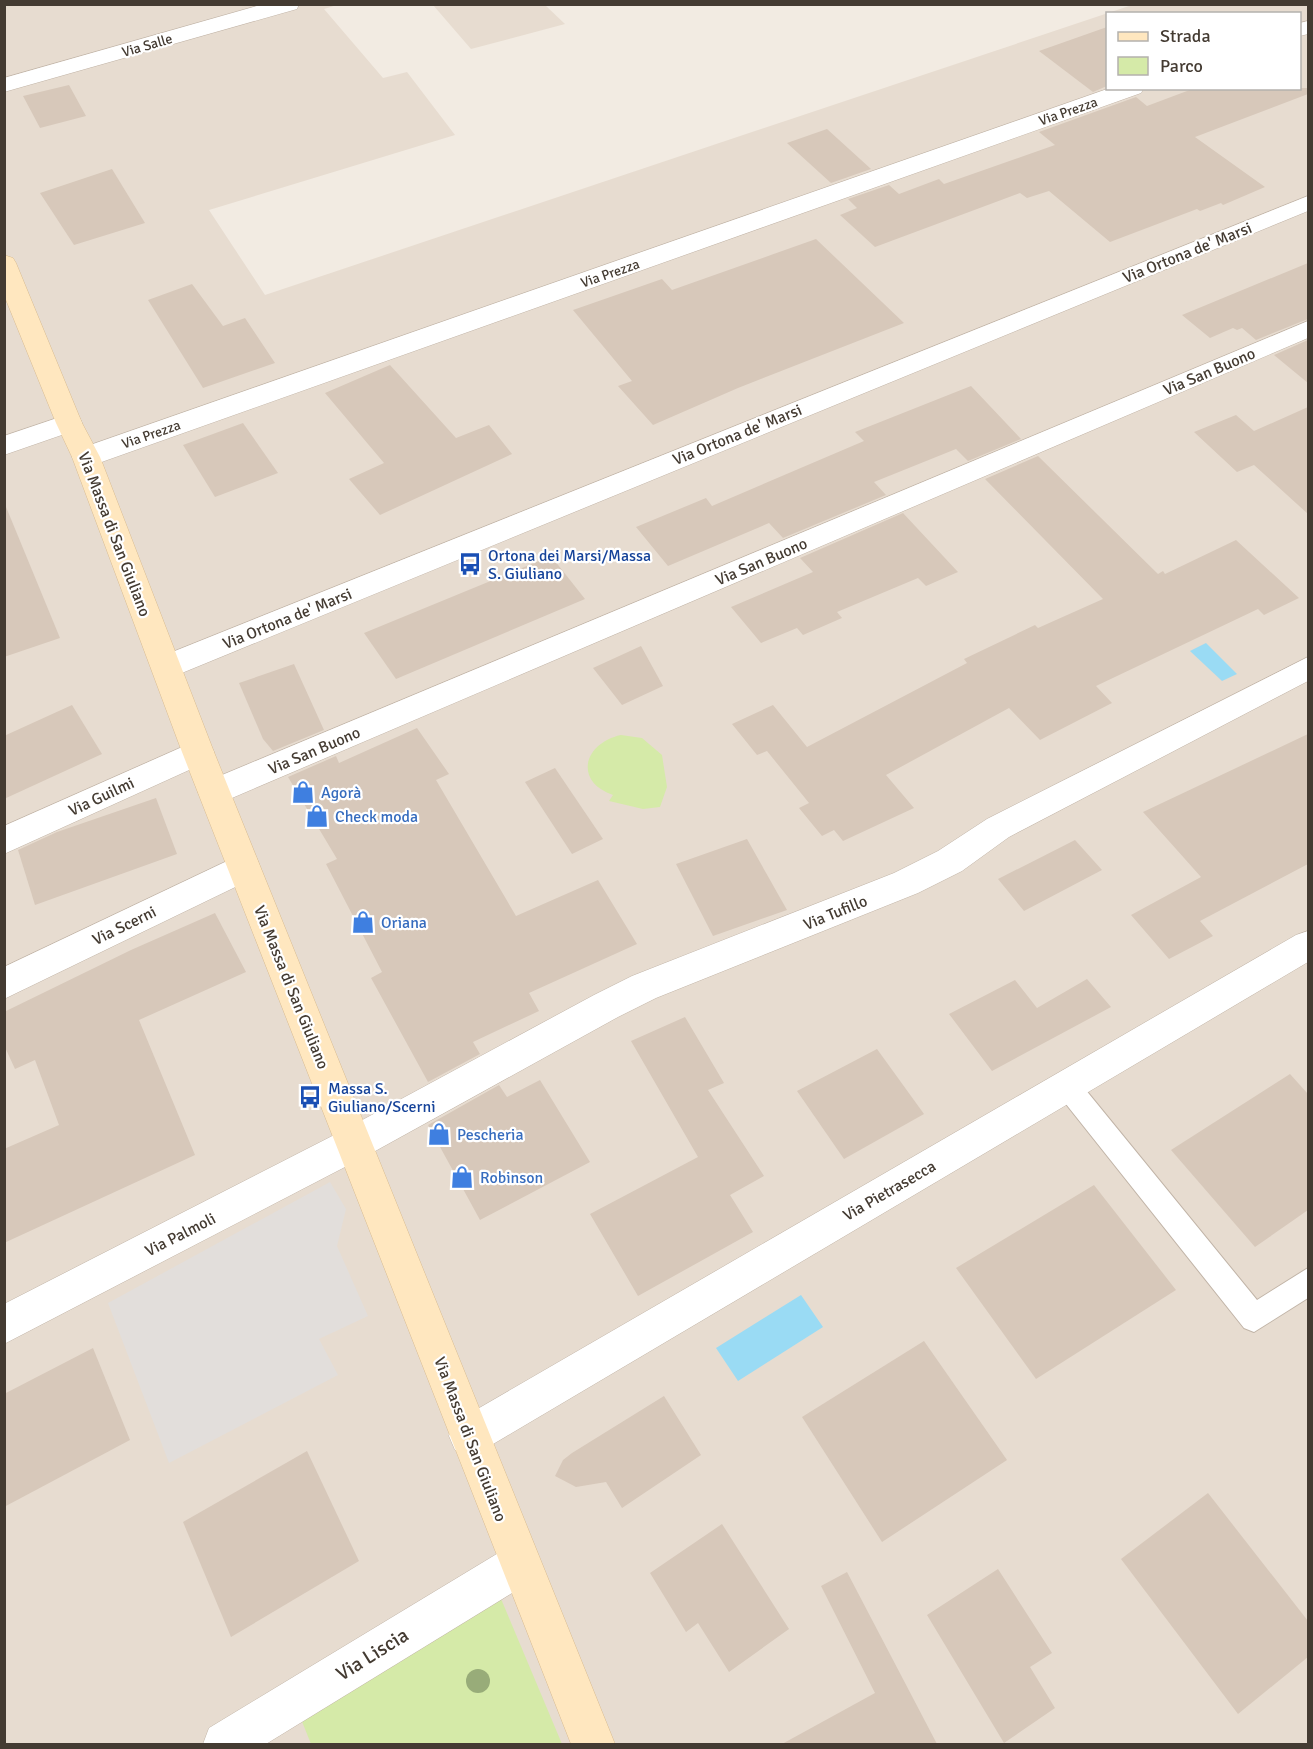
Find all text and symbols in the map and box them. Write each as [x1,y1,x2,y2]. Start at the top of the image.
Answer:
legend [1106,12,1301,90]
text: Strada [1160,25,1211,47]
street label: Via Salle [120,30,174,61]
text: Parco [1160,55,1203,77]
street label: Via Prezza [1036,93,1100,129]
street label: Via Ortona de' Marsi [1120,218,1255,288]
street label: Via Prezza [578,255,642,291]
street label: Via San Buono [1160,344,1258,400]
street label: Via Ortona de' Marsi [670,400,805,470]
street label: Via Prezza [119,416,183,452]
street label: Via Massa di San Giuliano [73,449,155,620]
street label: Via San Buono [712,534,810,590]
place label: Ortona dei Marsi/Massa S. Giuliano [488,546,651,584]
bus stop icon: Ortona dei Marsi/Massa S. Giuliano [457,551,483,577]
street label: Via Ortona de' Marsi [220,584,355,654]
street label: Via San Buono [265,723,363,779]
street label: Via Guilmi [65,773,137,821]
shop icon: Agorà [290,779,316,805]
place label: Agorà [321,783,361,803]
shop icon: Check moda [304,803,330,829]
place label: Check moda [335,807,418,827]
street label: Via Tufillo [801,891,870,935]
street label: Via Scerni [89,902,160,950]
street label: Via Massa di San Giuliano [249,903,333,1072]
shop icon: Oriana [350,909,376,935]
place label: Oriana [381,913,427,933]
place label: Massa S. Giuliano/Scerni [328,1079,436,1117]
bus stop icon: Massa S. Giuliano/Scerni [297,1084,323,1110]
shop icon: Pescheria [426,1121,452,1147]
place label: Pescheria [457,1125,524,1145]
street label: Via Pietrasecca [839,1156,940,1226]
shop icon: Robinson [449,1164,475,1190]
place label: Robinson [480,1168,543,1188]
street label: Via Palmoli [142,1209,219,1261]
street label: Via Massa di San Giuliano [429,1354,511,1525]
street label: Via Liscia [331,1622,413,1686]

